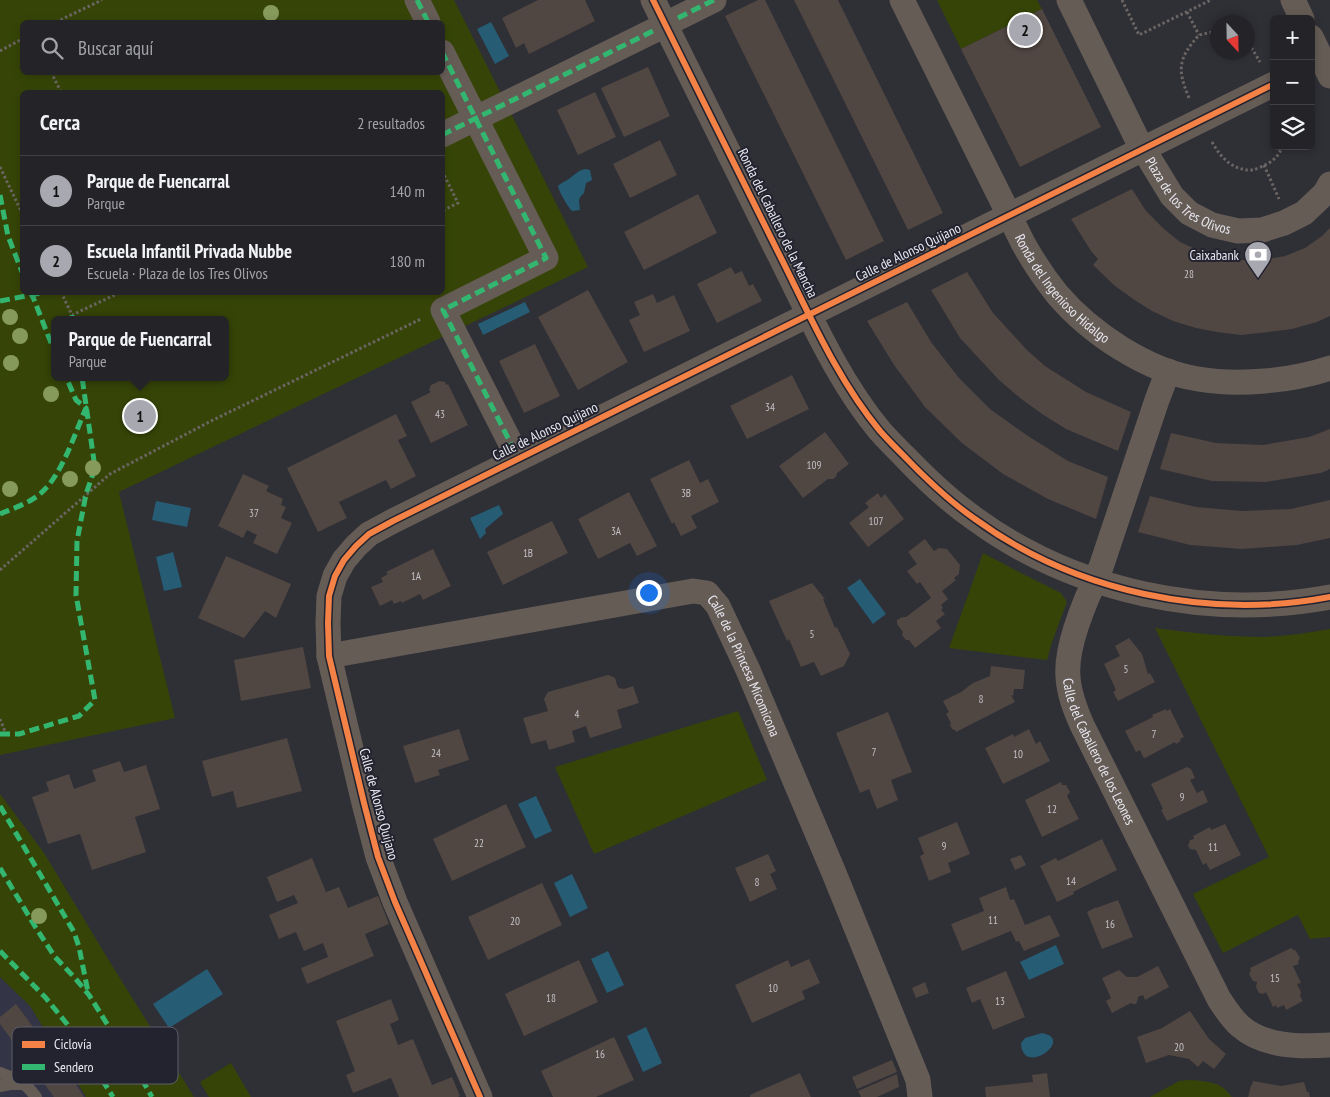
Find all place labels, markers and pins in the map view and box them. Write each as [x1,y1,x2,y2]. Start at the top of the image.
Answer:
pin: 2 [1009,11,1041,49]
bank icon: Caixabank [1243,240,1273,279]
place label: Caixabank [1190,246,1240,264]
pin: 1 [124,397,156,435]

